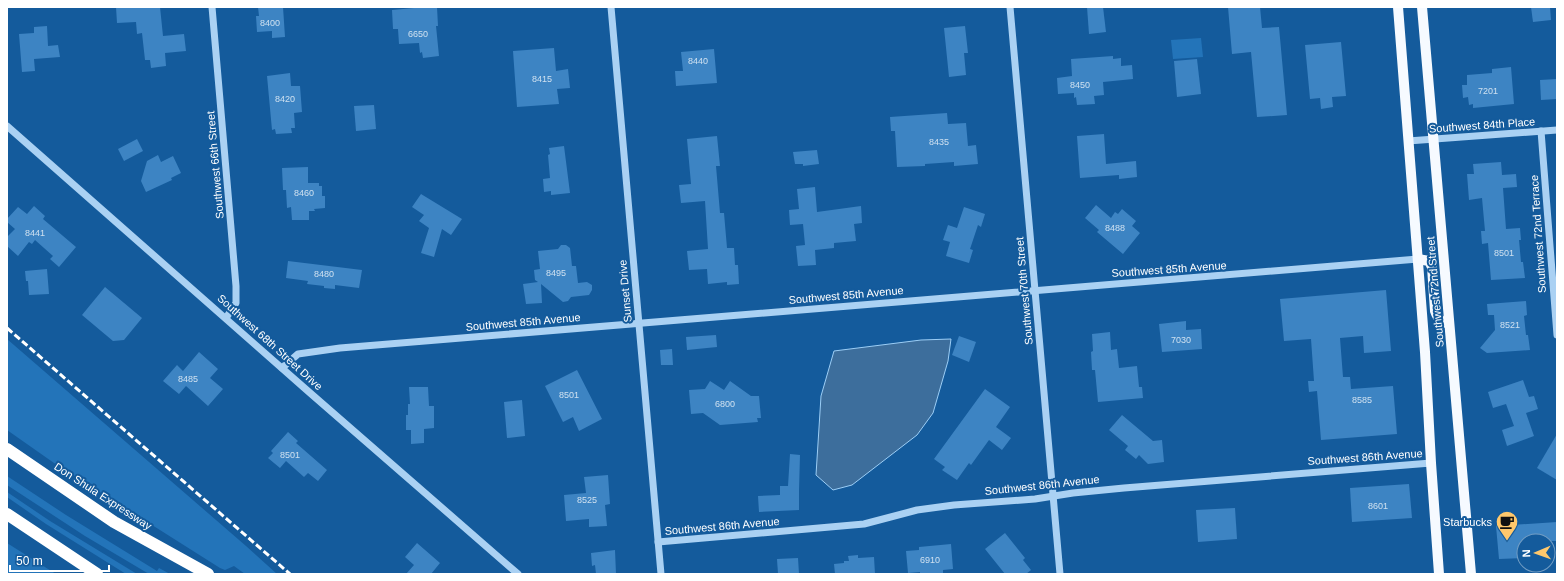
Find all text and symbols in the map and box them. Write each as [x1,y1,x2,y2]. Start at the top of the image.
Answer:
house number: 8400 [260,18,280,28]
house number: 6650 [408,29,428,39]
house number: 8440 [688,56,708,66]
house number: 8415 [532,74,552,84]
house number: 8450 [1070,80,1090,90]
house number: 7201 [1478,86,1498,96]
house number: 8420 [275,94,295,104]
street label: Southwest 66th Street [204,111,226,219]
street label: Southwest 84th Place [1429,115,1535,135]
house number: 8435 [929,137,949,147]
street label: Southwest 72nd Terrace [1528,175,1548,293]
house number: 8460 [294,188,314,198]
house number: 8488 [1105,223,1125,233]
house number: 8441 [25,228,45,238]
street label: Southwest 72nd Street [1424,236,1446,348]
street label: Southwest 70th Street [1013,237,1035,345]
house number: 8501 [1494,248,1514,258]
street label: Sunset Drive [616,259,634,323]
street label: Southwest 85th Avenue [1111,259,1227,279]
house number: 8495 [546,268,566,278]
house number: 8480 [314,269,334,279]
street label: Southwest 85th Avenue [788,284,904,306]
street label: Southwest 68th Street Drive [215,292,325,392]
street label: Southwest 85th Avenue [465,311,581,333]
house number: 8521 [1500,320,1520,330]
house number: 7030 [1171,335,1191,345]
house number: 8485 [178,374,198,384]
house number: 8501 [559,390,579,400]
house number: 8585 [1352,395,1372,405]
house number: 6800 [715,399,735,409]
street label: Southwest 86th Avenue [1307,447,1423,467]
house number: 8501 [280,450,300,460]
street label: Don Shula Expressway [52,460,154,532]
street label: Southwest 86th Avenue [984,473,1100,497]
house number: 8525 [577,495,597,505]
house number: 8601 [1368,501,1388,511]
cafe icon: Starbucks [1494,509,1520,542]
street label: Southwest 86th Avenue [664,515,780,537]
place label: Starbucks [1443,516,1492,528]
north arrow [1516,533,1556,573]
scale bar [10,547,109,573]
text: N [1520,549,1532,558]
text: 50 m [16,554,43,568]
house number: 6910 [920,555,940,565]

